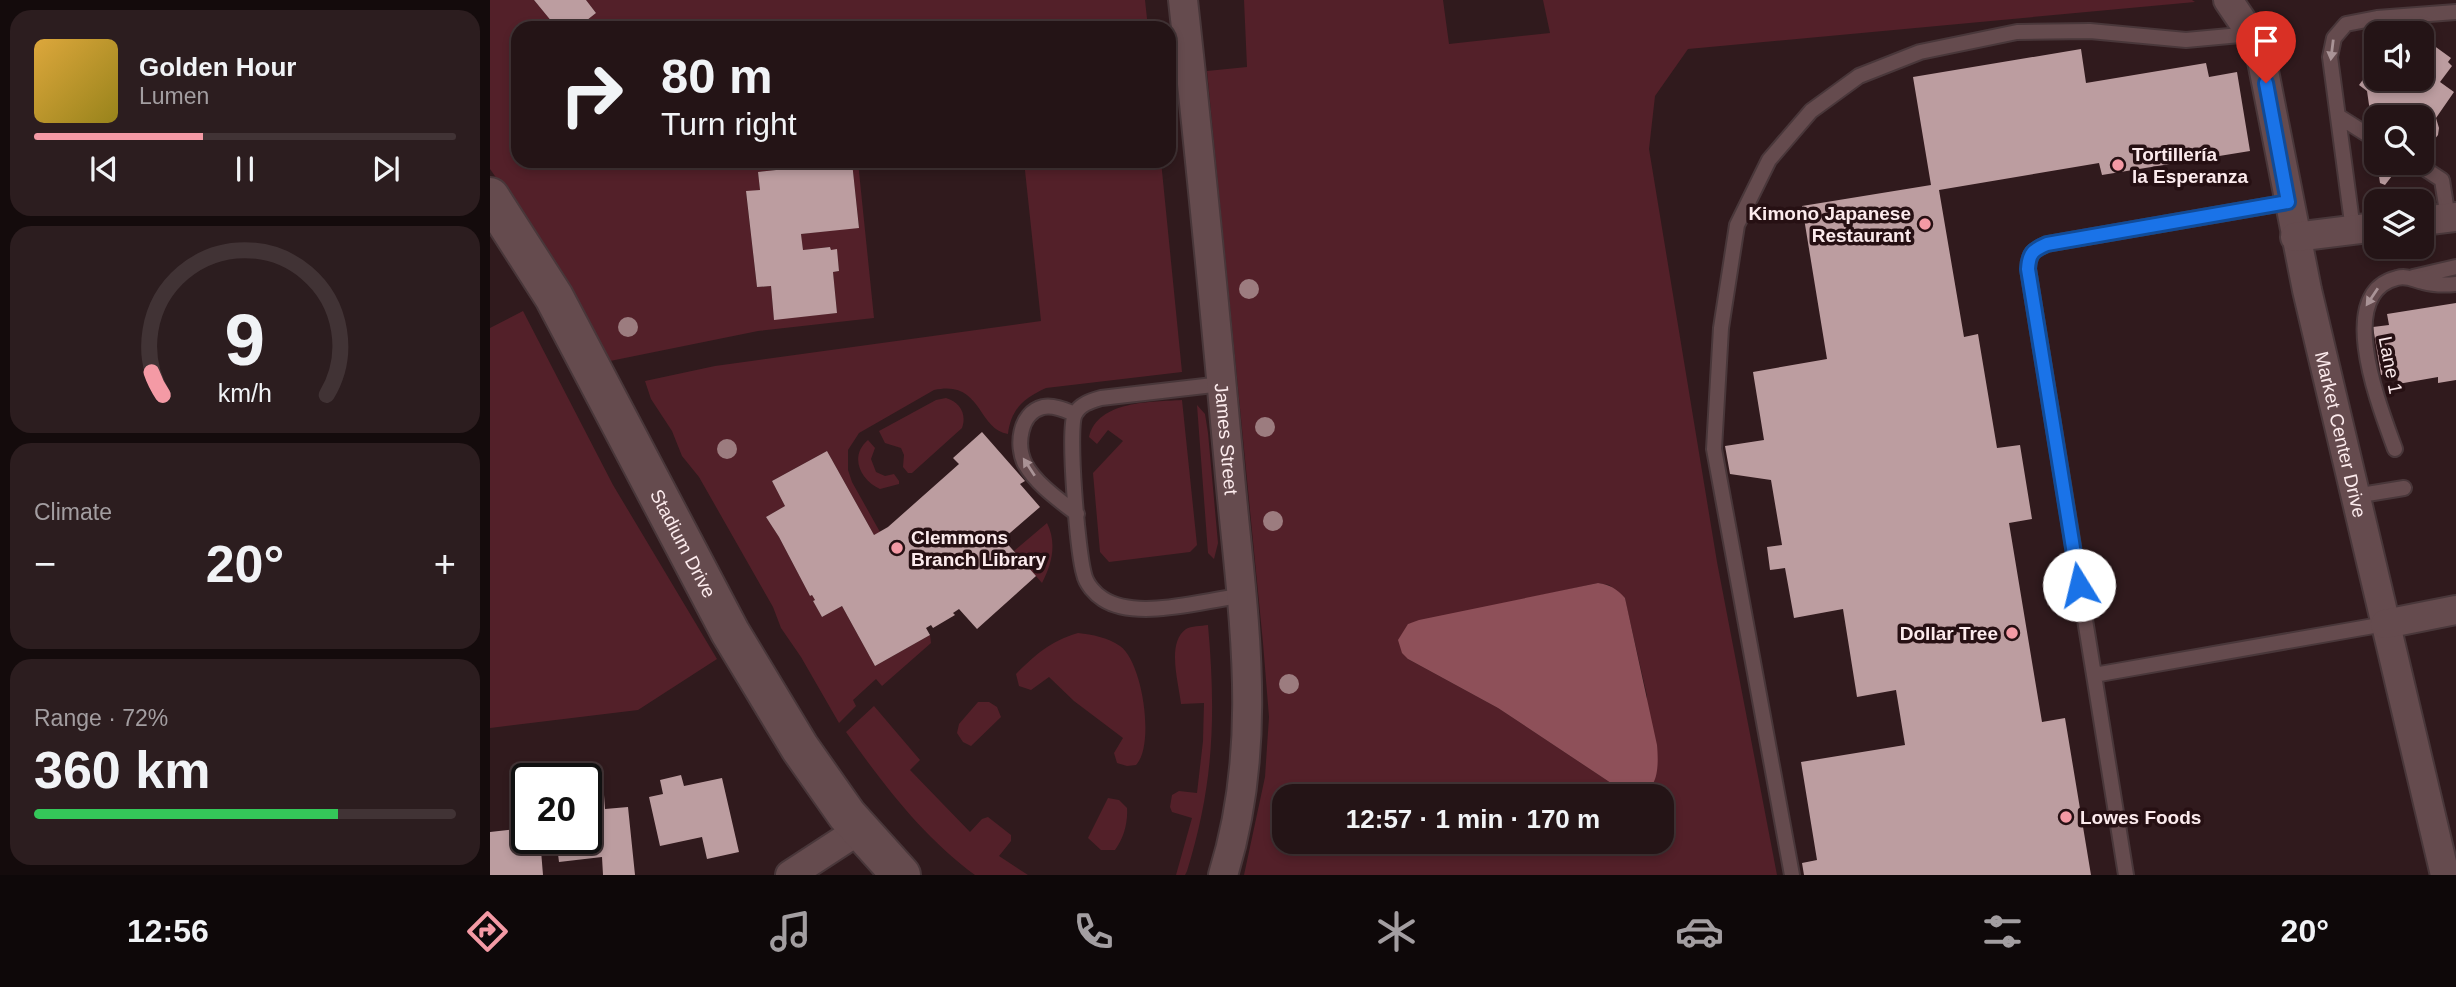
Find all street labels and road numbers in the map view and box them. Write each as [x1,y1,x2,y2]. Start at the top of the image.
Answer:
street label: Lane 1 [2375,335,2406,396]
street label: Market Center Drive [2311,349,2370,520]
street label: James Street [1211,382,1242,497]
street label: Stadium Drive [646,486,720,601]

